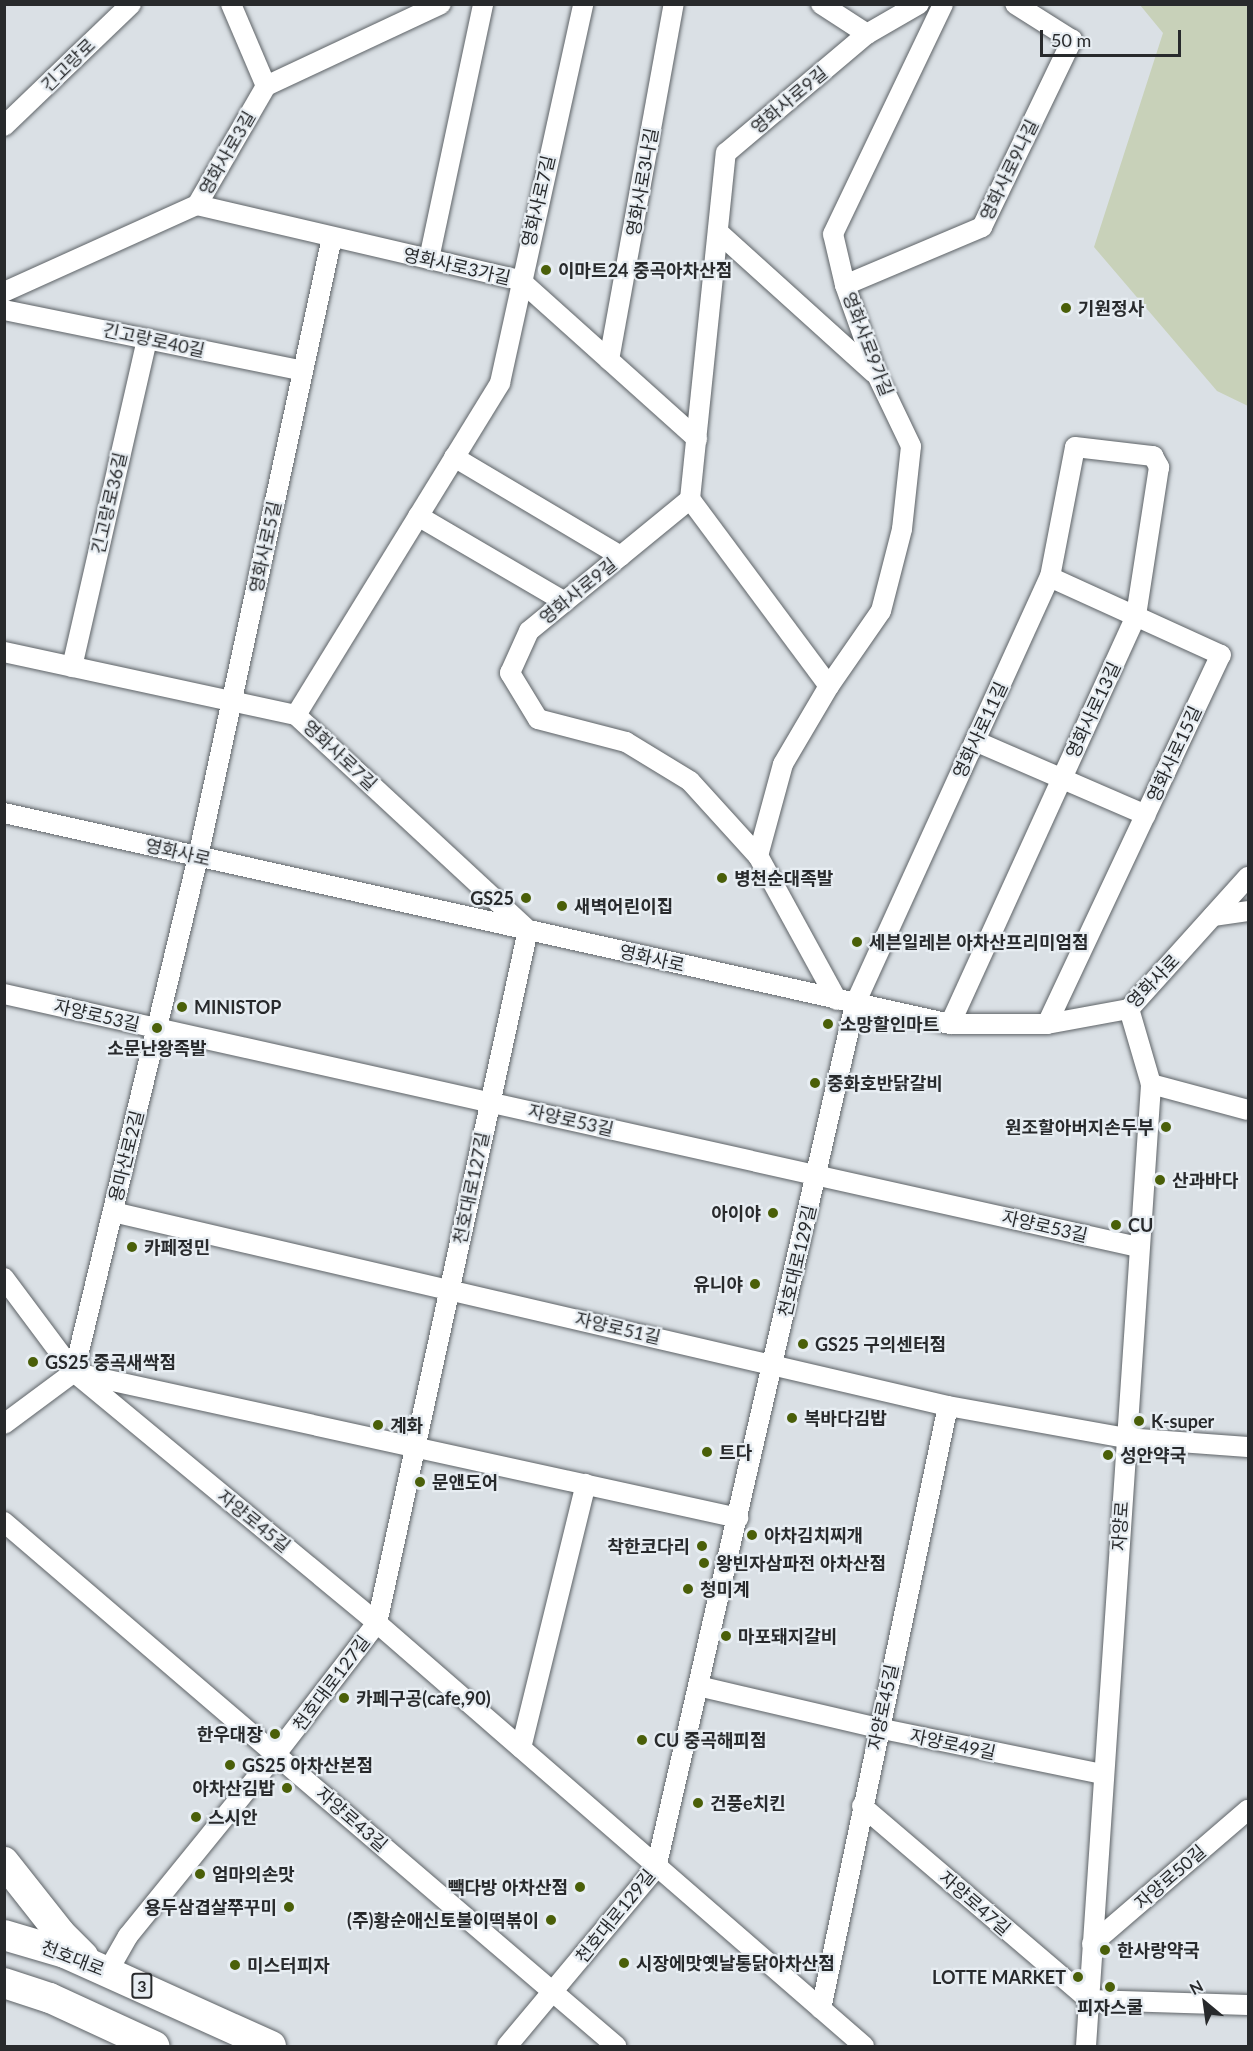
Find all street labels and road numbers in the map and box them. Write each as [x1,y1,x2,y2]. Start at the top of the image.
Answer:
street label: 긴고랑로 [37,34,99,96]
street label: 영화사로9길 [746,62,832,138]
street label: 영화사로3길 [194,107,260,199]
street label: 영화사로9나길 [975,116,1043,224]
street label: 영화사로3나길 [622,126,662,238]
street label: 영화사로7길 [517,153,559,249]
street label: 영화사로3가길 [401,243,513,289]
street label: 영화사로9가길 [838,289,898,399]
street label: 긴고랑로40길 [101,319,207,361]
street label: 긴고랑로36길 [87,450,131,556]
street label: 영화사로5길 [245,499,285,595]
street label: 영화사로9길 [535,553,621,629]
street label: 영화사로13길 [1061,658,1125,762]
street label: 영화사로11길 [948,678,1012,782]
street label: 영화사로15길 [1142,702,1206,806]
street label: 영화사로7길 [299,715,381,795]
street label: 영화사로 [143,834,213,870]
street label: 영화사로 [617,940,687,976]
street label: 영화사로 [1122,950,1184,1012]
street label: 자양로53길 [52,995,142,1035]
street label: 자양로53길 [526,1100,616,1140]
street label: 용마산로2길 [104,1108,148,1204]
street label: 천호대로127길 [449,1130,493,1246]
street label: 천호대로129길 [774,1203,820,1319]
street label: 자양로53길 [1000,1206,1090,1246]
street label: 자양로51길 [573,1308,663,1348]
street label: 자양로45길 [213,1485,295,1557]
street label: 자양로 [1107,1500,1133,1552]
street label: 천호대로127길 [288,1631,374,1735]
street label: 자양로45길 [863,1662,903,1752]
street label: 자양로49길 [908,1724,998,1764]
street label: 자양로43길 [312,1782,392,1856]
street label: 자양로50길 [1130,1840,1210,1914]
street label: 천호대로129길 [571,1865,659,1967]
street label: 자양로47길 [935,1866,1015,1940]
street label: 천호대로 [38,1936,108,1980]
road number: 3 [130,1973,154,1999]

